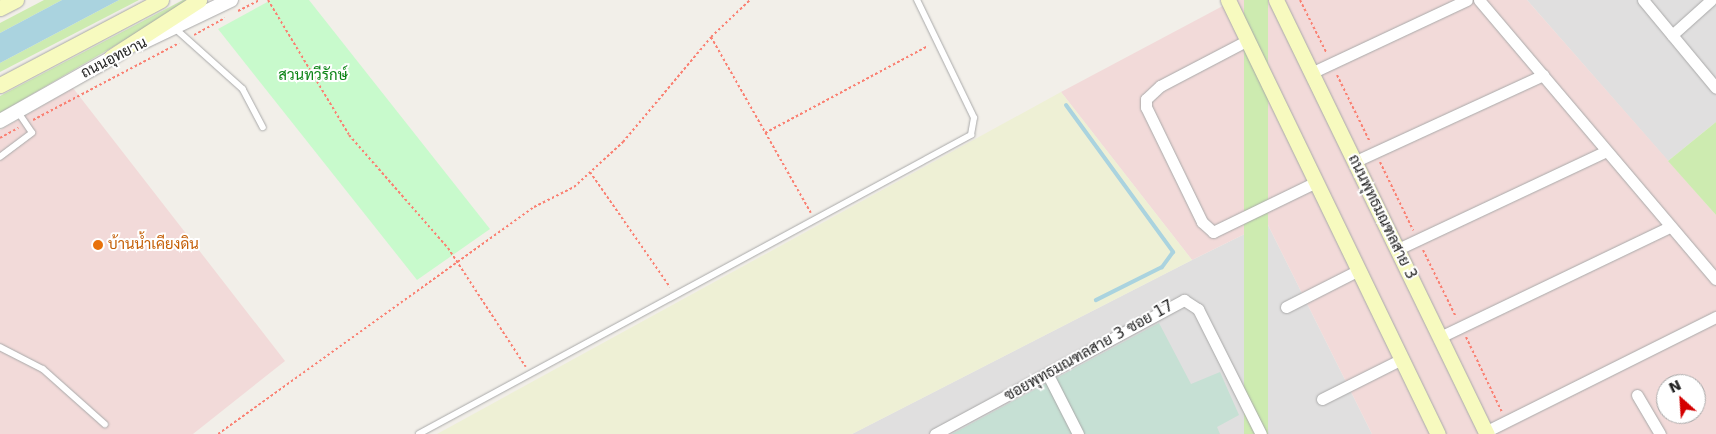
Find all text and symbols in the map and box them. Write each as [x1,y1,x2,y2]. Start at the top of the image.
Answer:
street label: ถนนอุทยาน [78,34,150,82]
park label: สวนทวีรักษ์ [278,67,348,85]
street label: ถนนพุทธมณฑลสาย 3 [1344,152,1420,282]
place label: บ้านน้ำเคียงดิน [108,236,199,254]
marker: บ้านน้ำเคียงดิน [92,239,104,251]
street label: ซอยพุทธมณฑลสาย 3 ซอย 17 [1001,297,1177,405]
north arrow [1656,374,1706,424]
text: N [1666,377,1684,396]

